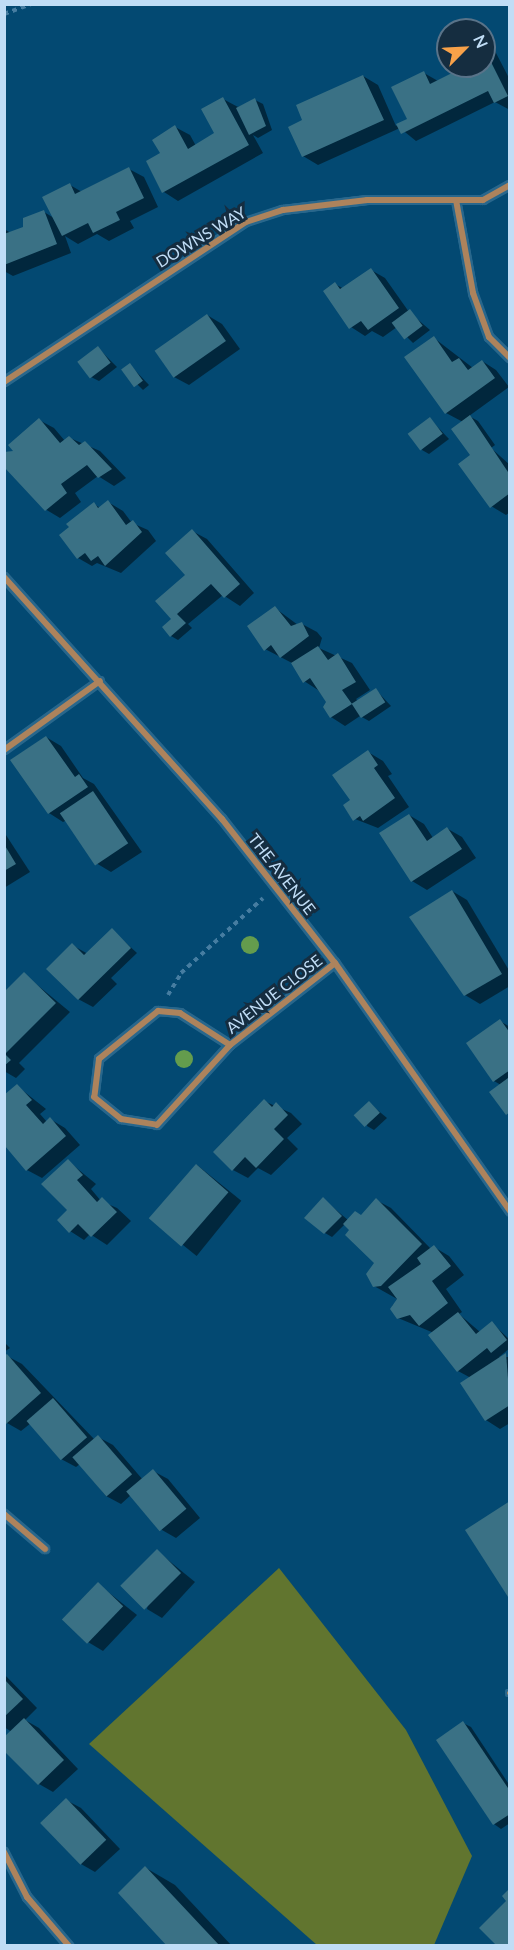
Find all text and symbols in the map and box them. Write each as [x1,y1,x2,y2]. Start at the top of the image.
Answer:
north arrow [436,18,496,78]
text: N [470,32,492,51]
street label: DOWNS WAY [152,203,250,271]
street label: THE AVENUE [244,829,320,919]
street label: AVENUE CLOSE [222,951,326,1037]

